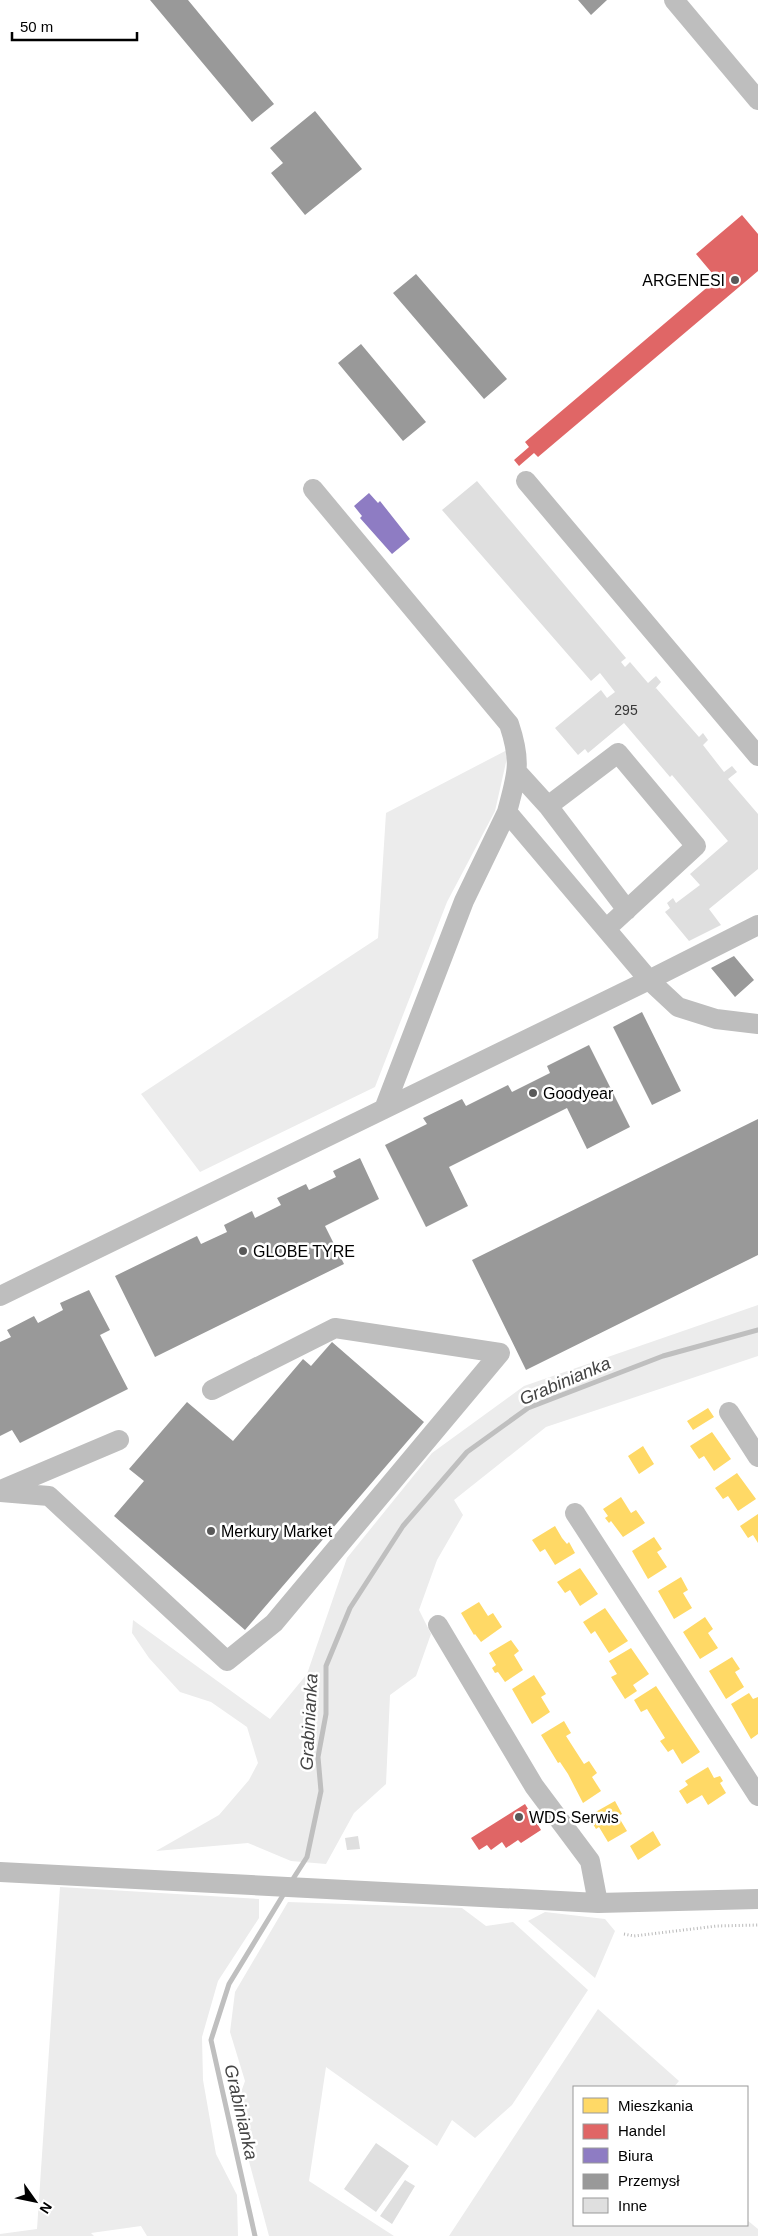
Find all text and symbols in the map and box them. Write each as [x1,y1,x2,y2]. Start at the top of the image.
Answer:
scale bar [12,10,138,42]
text: 50 m [20,18,53,35]
place label: ARGENESI [642,272,725,289]
marker: ARGENESI [729,274,741,286]
house number: 295 [614,702,638,718]
place label: Goodyear [543,1085,614,1102]
marker: Goodyear [527,1087,539,1099]
place label: GLOBE TYRE [253,1243,355,1260]
marker: GLOBE TYRE [237,1245,249,1257]
water label: Grabinianka [516,1353,614,1409]
place label: Merkury Market [221,1523,333,1540]
marker: Merkury Market [205,1525,217,1537]
water label: Grabinianka [296,1673,322,1771]
place label: WDS Serwis [529,1809,619,1826]
marker: WDS Serwis [513,1811,525,1823]
water label: Grabinianka [220,2062,262,2162]
legend [573,2086,748,2226]
text: Mieszkania [618,2097,694,2114]
text: Handel [618,2122,666,2139]
text: Biura [618,2147,654,2164]
text: Przemysł [618,2172,680,2189]
north arrow [10,2176,60,2226]
text: Inne [618,2197,647,2214]
text: N [36,2199,55,2217]

